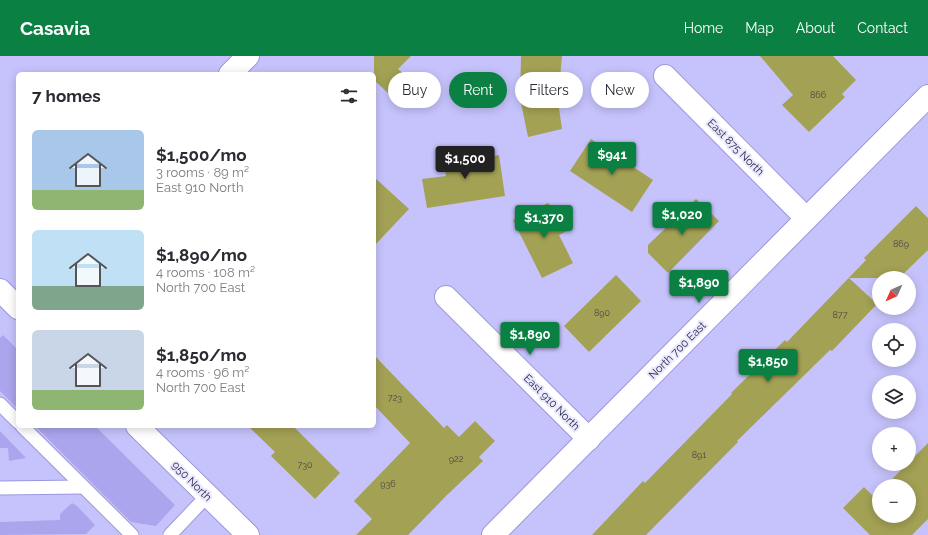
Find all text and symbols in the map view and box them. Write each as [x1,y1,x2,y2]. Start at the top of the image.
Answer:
text: Casavia [20,17,90,39]
text: Home [684,20,723,36]
text: Map [745,20,774,36]
text: About [796,20,835,36]
text: Contact [857,20,908,36]
chip: Buy [388,72,441,108]
chip: Rent [449,72,507,108]
chip: Filters [515,72,583,108]
chip: New [591,72,649,108]
icon: filters [338,85,360,107]
text: 7 homes [32,86,101,106]
house number: 866 [810,90,827,100]
street label: East 875 North [705,116,767,178]
pin: $941 [588,142,636,176]
text: $1,500/mo [156,145,247,165]
icon: home [64,146,112,194]
pin: $1,500 [432,146,498,180]
text: $941 [597,147,627,162]
text: $1,500 [445,151,485,166]
text: 3 rooms · 89 m² [156,165,249,180]
text: East 910 North [156,180,244,195]
pin: $1,020 [649,202,715,236]
pin: $1,370 [511,205,577,239]
text: $1,020 [662,207,702,222]
text: $1,370 [524,210,564,225]
house number: 869 [893,239,909,249]
text: $1,890/mo [156,245,247,265]
icon: home [64,246,112,294]
text: 4 rooms · 108 m² [156,265,255,280]
pin: $1,890 [666,270,732,304]
north arrow [872,271,916,315]
map controls [872,271,916,523]
text: $1,890 [678,275,720,290]
text: North 700 East [156,280,245,295]
house number: 890 [594,308,611,318]
house number: 877 [833,310,848,320]
street label: North 700 East [646,319,709,382]
pin: $1,890 [497,322,563,356]
button: locate [872,323,916,367]
text: $1,890 [509,327,551,342]
text: $1,850/mo [156,345,247,365]
icon: home [64,346,112,394]
pin: $1,850 [735,349,801,383]
text: $1,850 [748,354,788,369]
text: 4 rooms · 96 m² [156,365,249,380]
street label: East 910 North [521,372,582,433]
button: layers [872,375,916,419]
text: North 700 East [156,380,245,395]
house number: 723 [388,393,402,403]
button: + [872,427,916,471]
house number: 891 [692,450,706,460]
house number: 922 [449,454,464,464]
street label: 950 North [169,459,214,504]
house number: 730 [297,460,313,470]
house number: 936 [380,479,396,489]
button: − [872,479,916,523]

